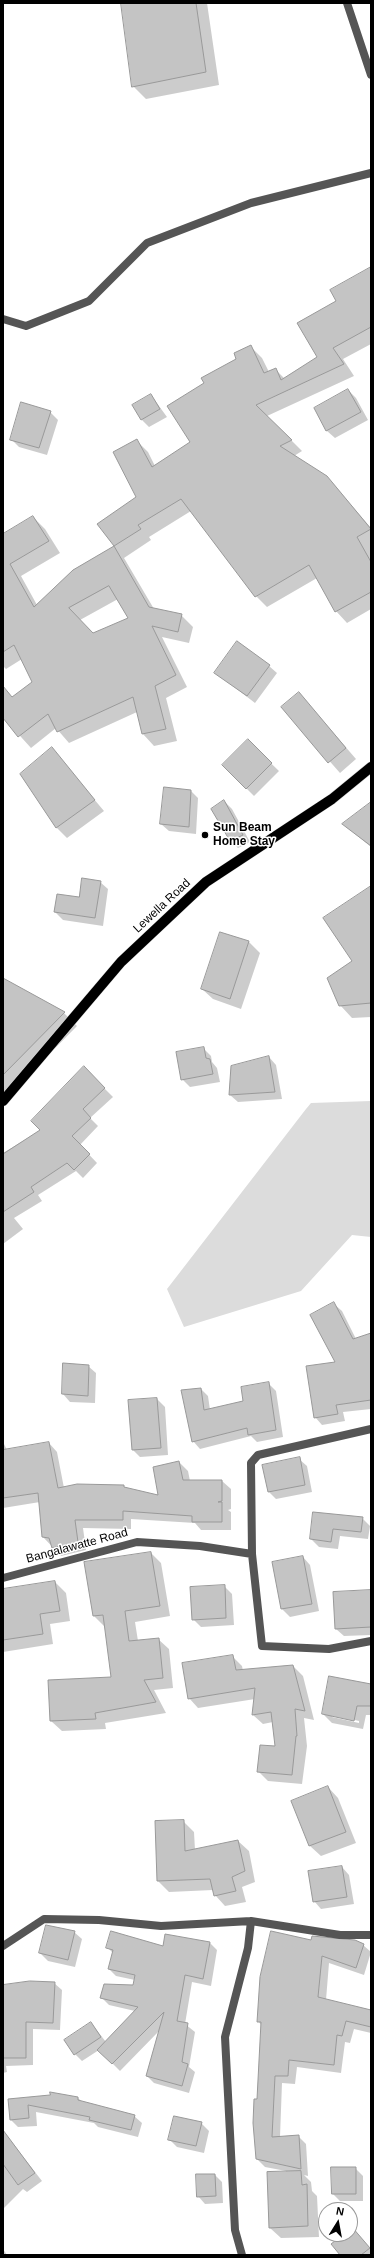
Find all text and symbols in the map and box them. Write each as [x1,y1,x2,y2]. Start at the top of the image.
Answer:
place label: Sun Beam Home Stay [213,821,275,849]
marker: Sun Beam Home Stay [200,830,210,840]
street label: Lewella Road [130,876,194,936]
street label: Bangalawatte Road [25,1525,129,1567]
north arrow [318,2202,358,2242]
text: N [335,2205,345,2218]

